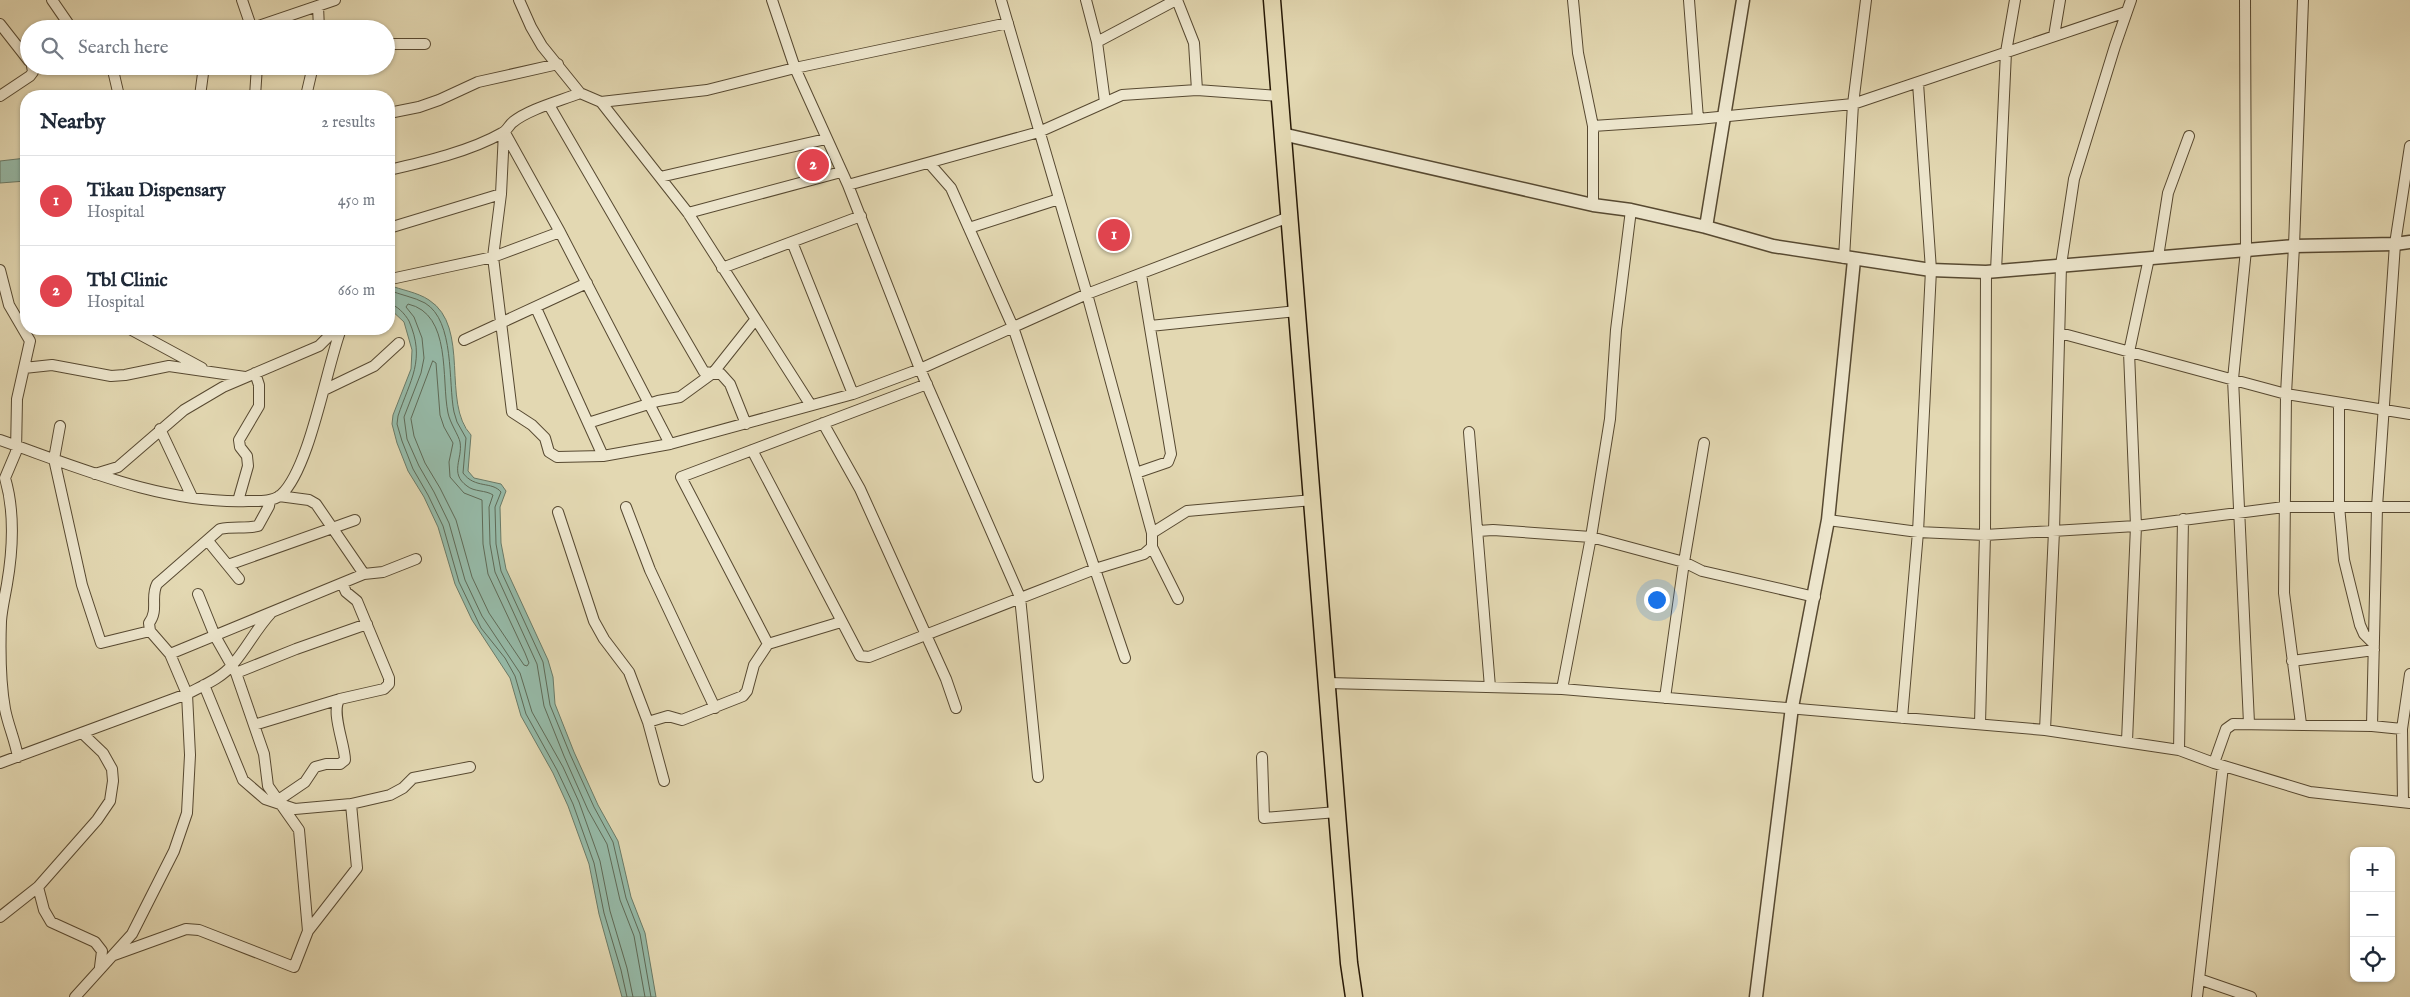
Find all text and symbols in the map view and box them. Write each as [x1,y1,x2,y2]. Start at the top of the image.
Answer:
search box [20,20,395,75]
icon: search [38,34,66,62]
text: Search here [78,36,169,60]
text: Nearby [40,109,105,136]
text: 2 results [321,113,375,133]
pin: 2 [797,146,829,184]
text: Tikau Dispensary [87,179,226,203]
text: 1 [53,191,59,211]
text: 450 m [338,191,375,211]
text: Hospital [87,203,144,223]
pin: 1 [1098,216,1130,254]
text: Tbl Clinic [87,269,168,293]
text: 2 [52,281,60,301]
text: 660 m [338,281,375,301]
text: Hospital [87,293,144,313]
your location [1644,587,1670,613]
map controls [2350,847,2395,982]
button: + [2350,847,2395,892]
button: − [2350,892,2395,937]
button: locate [2350,937,2395,982]

